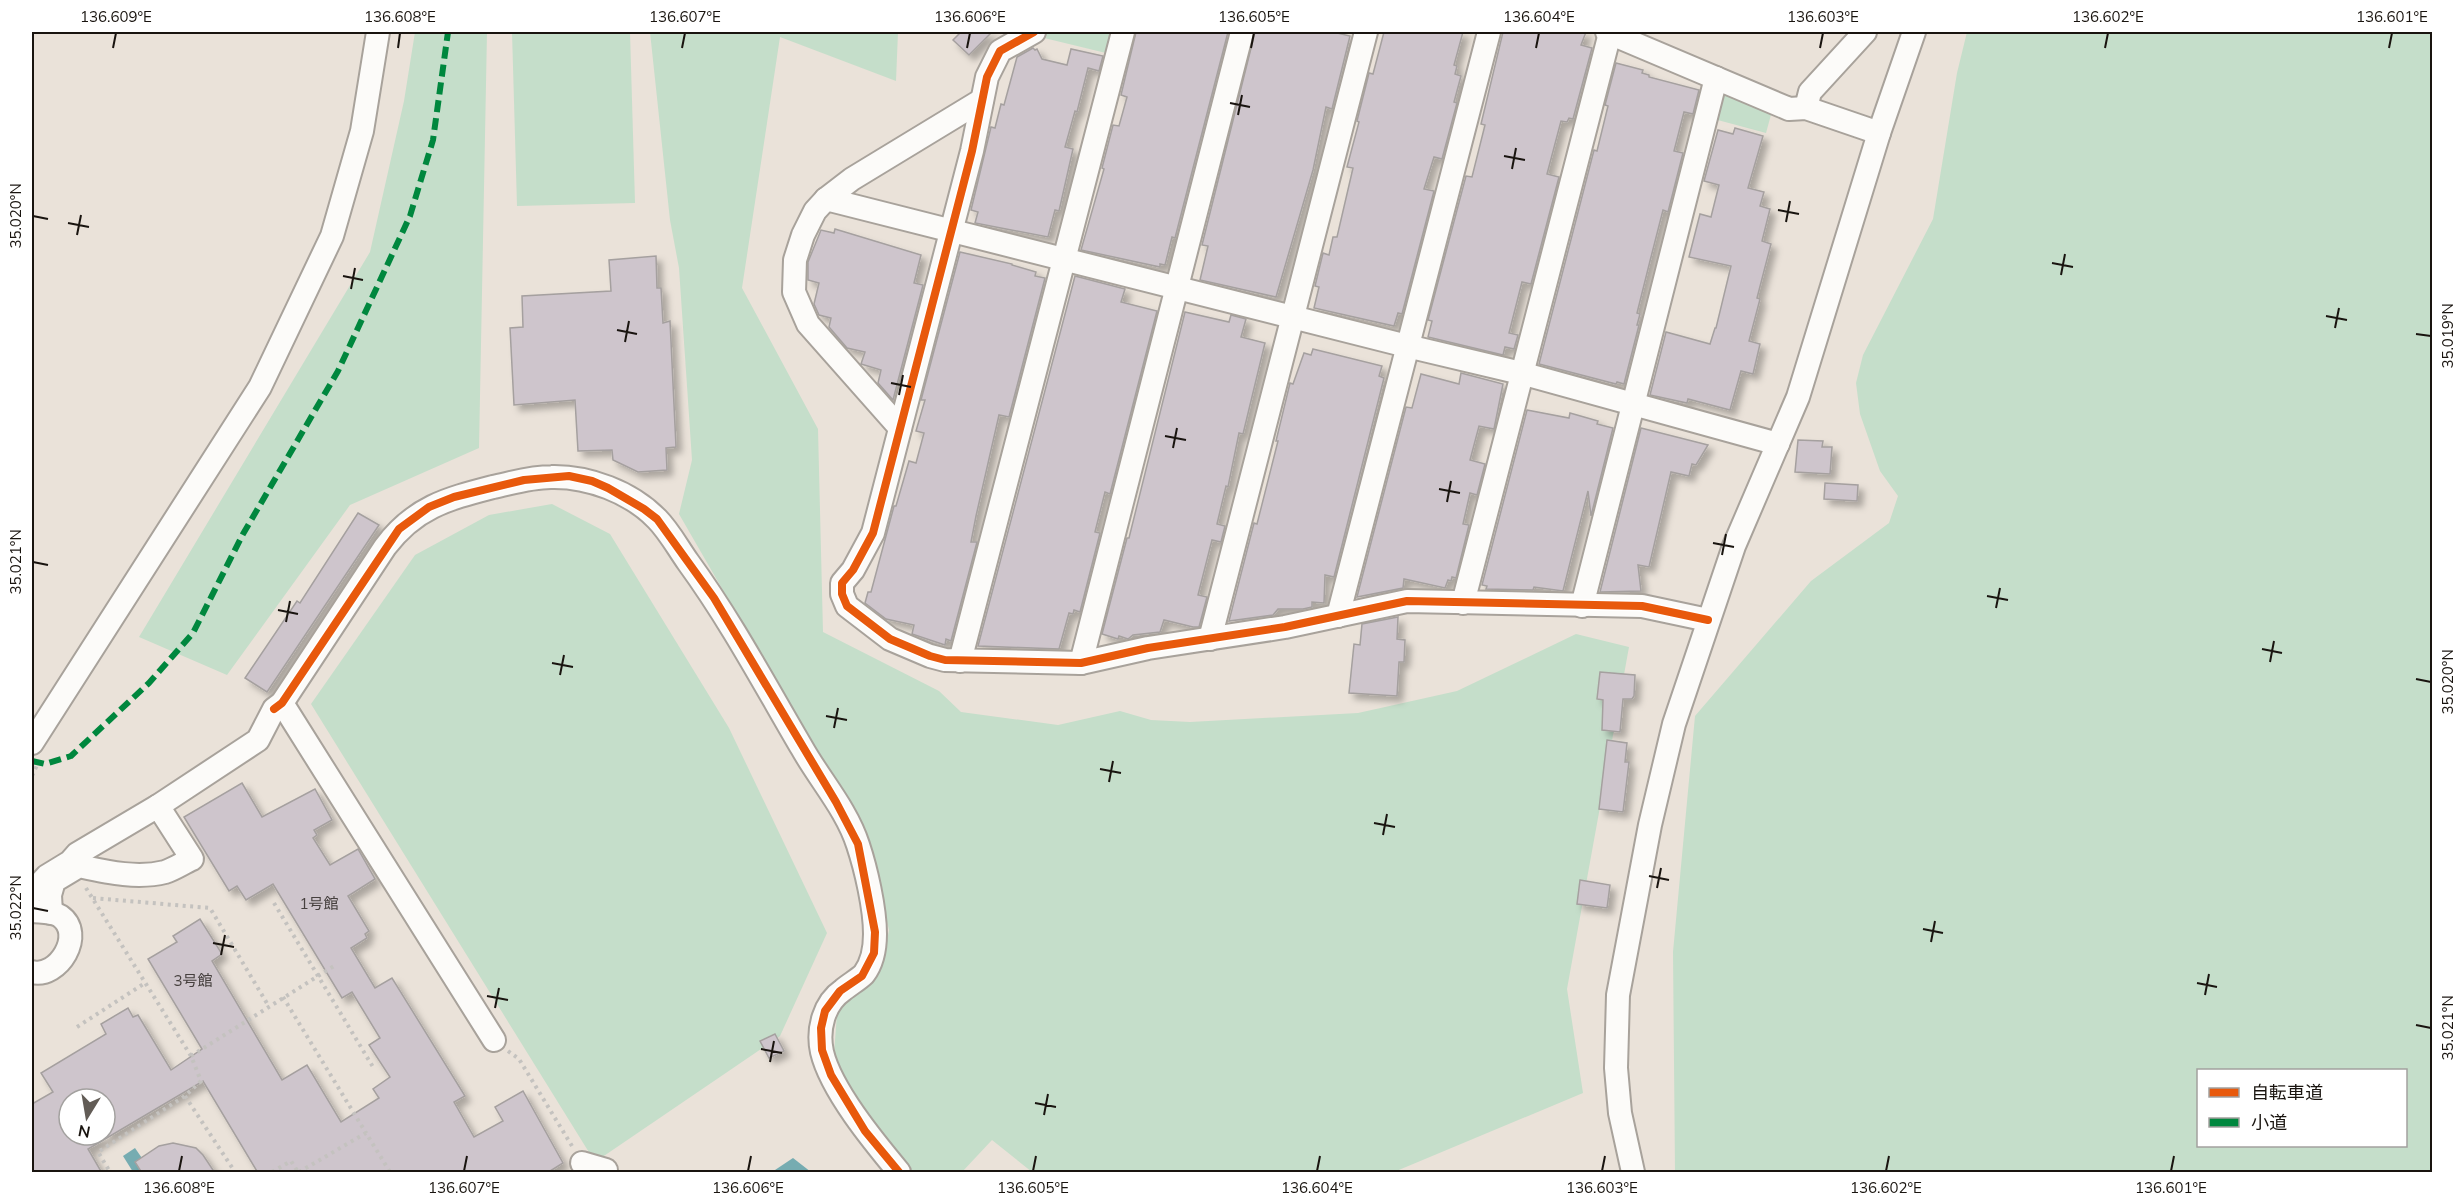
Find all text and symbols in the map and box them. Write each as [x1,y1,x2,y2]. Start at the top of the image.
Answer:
text: 136.609°E [80,7,152,26]
text: 136.608°E [364,7,436,26]
text: 136.607°E [649,7,721,26]
text: 136.606°E [934,7,1006,26]
text: 136.605°E [1218,7,1290,26]
text: 136.604°E [1503,7,1575,26]
text: 136.603°E [1787,7,1859,26]
text: 136.602°E [2072,7,2144,26]
text: 136.601°E [2356,7,2428,26]
text: 35.020°N [6,183,25,249]
text: 35.019°N [2438,303,2457,369]
text: 35.021°N [6,529,25,595]
text: 35.020°N [2438,649,2457,715]
text: 35.022°N [6,875,25,941]
house number: 1号館 [299,894,339,913]
house number: 3号館 [173,971,213,990]
text: 35.021°N [2438,995,2457,1061]
legend [2197,1069,2407,1147]
text: 自転車道 [2251,1081,2323,1104]
north arrow [57,1087,117,1147]
text: 小道 [2251,1111,2287,1134]
text: N [76,1121,92,1143]
text: 136.608°E [143,1178,215,1197]
text: 136.607°E [428,1178,500,1197]
text: 136.606°E [712,1178,784,1197]
text: 136.605°E [997,1178,1069,1197]
text: 136.604°E [1281,1178,1353,1197]
text: 136.603°E [1566,1178,1638,1197]
text: 136.602°E [1850,1178,1922,1197]
text: 136.601°E [2135,1178,2207,1197]

